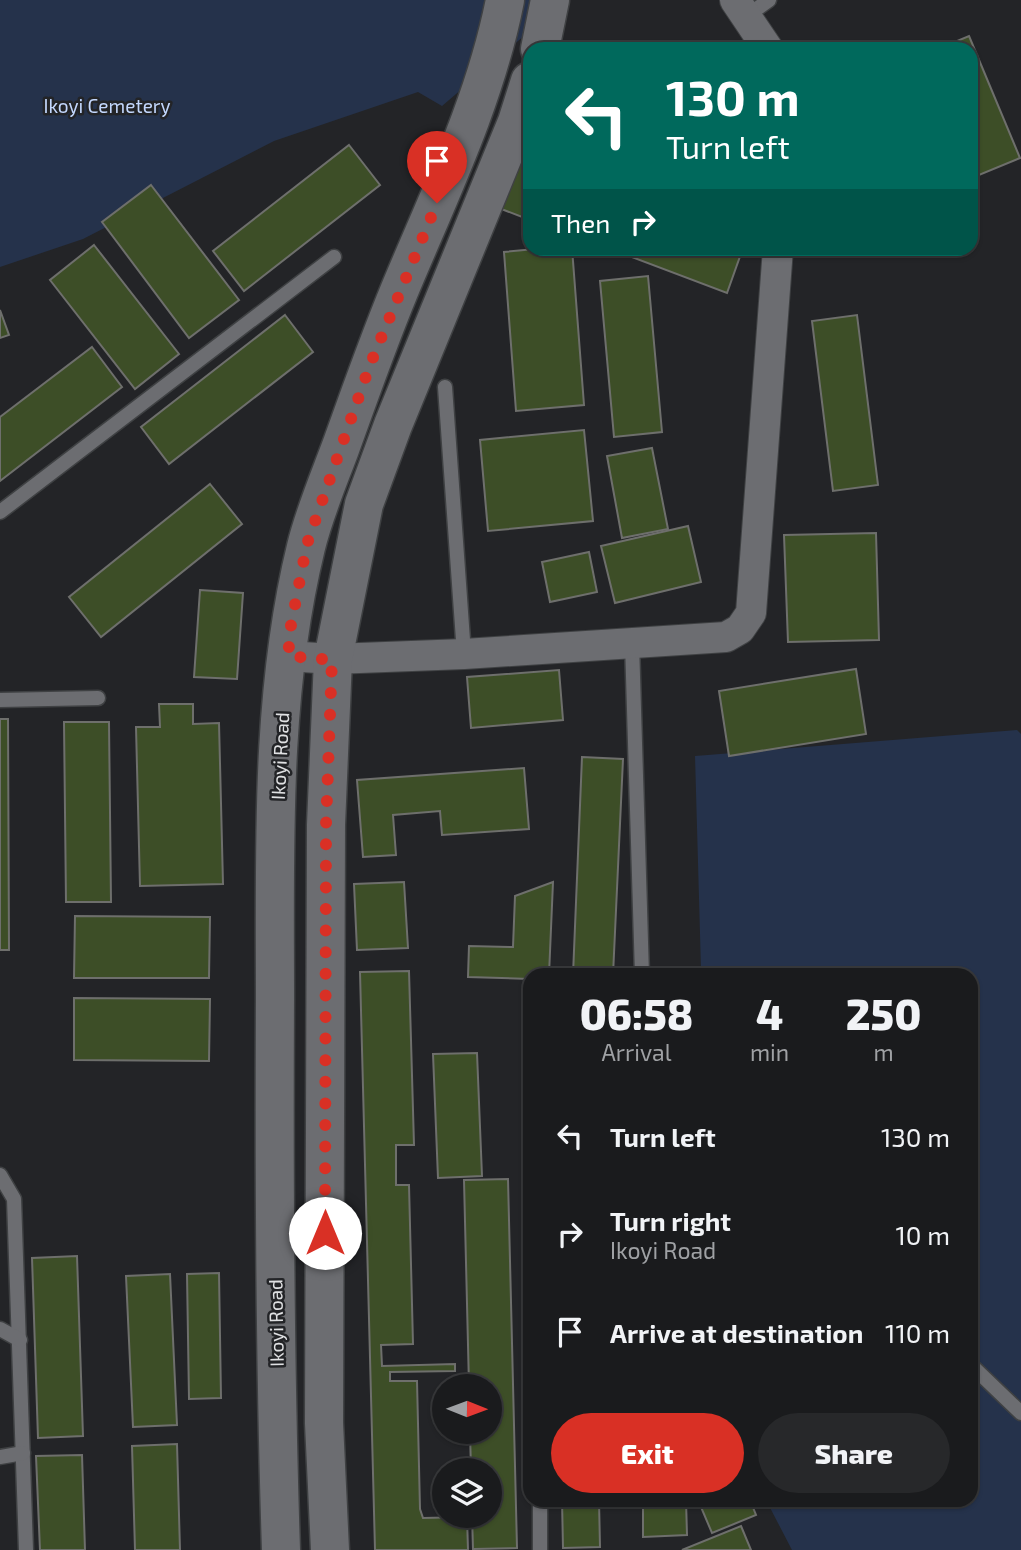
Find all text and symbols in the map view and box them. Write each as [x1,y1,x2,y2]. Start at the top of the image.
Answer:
text: 130 m [666,67,800,126]
icon: left [551,70,642,161]
park label: Ikoyi Cemetery [43,94,171,117]
text: Turn left [666,127,790,165]
pin [407,131,467,203]
icon: arrive [418,142,456,180]
icon: right [624,203,662,241]
text: Then [551,207,610,238]
street label: Ikoyi Road [266,712,293,800]
text: 06:58 [580,988,693,1038]
text: 4 [756,988,783,1038]
text: 250 [846,988,921,1038]
text: Arrival [601,1038,671,1066]
text: min [750,1038,789,1066]
text: m [873,1038,894,1066]
icon: left [551,1117,589,1155]
text: Turn left [610,1121,716,1152]
text: 130 m [881,1121,950,1152]
position arrow [288,1196,362,1270]
text: Turn right [610,1205,731,1236]
icon: right [551,1215,589,1253]
text: 10 m [895,1219,950,1250]
text: Ikoyi Road [610,1236,716,1264]
street label: Ikoyi Road [263,1279,288,1367]
icon: arrive [551,1313,589,1351]
text: Arrive at destination [610,1317,863,1348]
text: 110 m [885,1317,950,1348]
north arrow [432,1374,502,1444]
map controls [432,1374,502,1528]
button: Exit [551,1413,744,1493]
button: Share [758,1413,950,1493]
button: layers [432,1458,502,1528]

